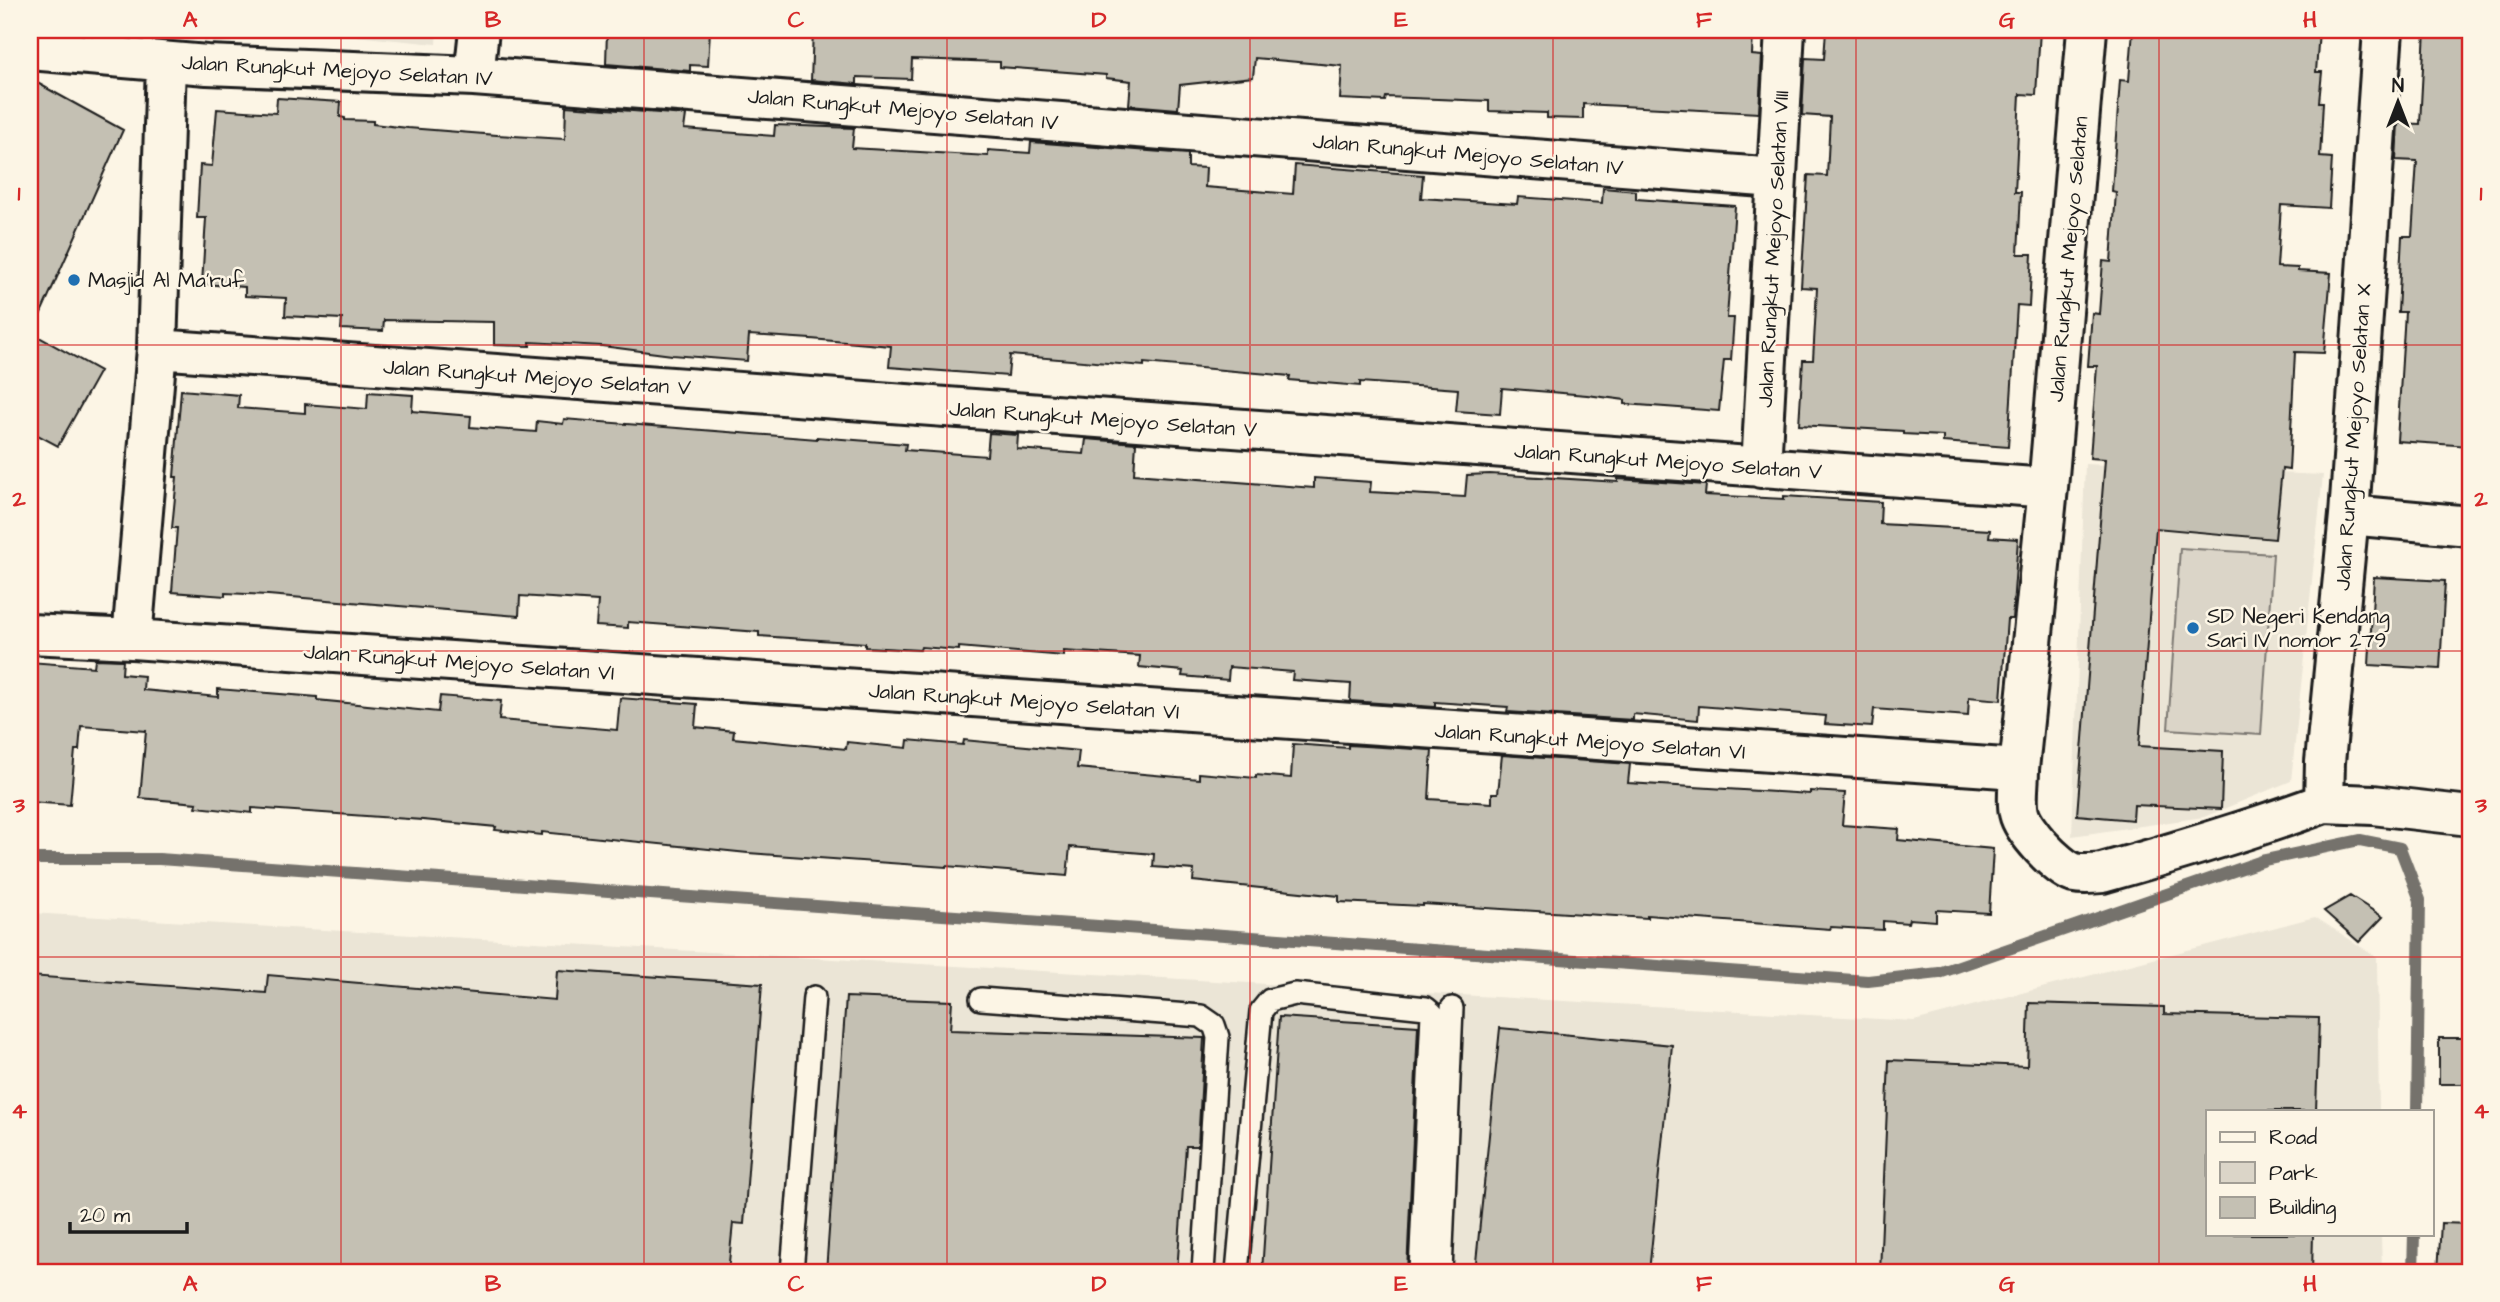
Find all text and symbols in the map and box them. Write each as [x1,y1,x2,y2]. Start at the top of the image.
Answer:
text: A [183,4,198,36]
text: B [485,4,502,36]
text: C [788,4,805,36]
text: D [1092,4,1107,36]
text: E [1394,4,1408,36]
text: F [1696,4,1713,36]
text: G [1999,4,2015,36]
text: H [2303,4,2317,36]
street label: Jalan Rungkut Mejoyo Selatan IV [181,48,493,95]
north arrow [2364,66,2434,136]
text: N [2392,73,2404,100]
street label: Jalan Rungkut Mejoyo Selatan IV [746,81,1059,140]
street label: Jalan Rungkut Mejoyo Selatan VIII [1751,90,1798,409]
street label: Jalan Rungkut Mejoyo Selatan [2042,115,2097,403]
street label: Jalan Rungkut Mejoyo Selatan IV [1311,126,1624,185]
text: 1 [18,177,21,209]
text: 1 [2480,177,2483,209]
place label: Masjid Al Ma'ruf [88,266,245,295]
marker: Masjid Al Ma'ruf [66,272,82,288]
street label: Jalan Rungkut Mejoyo Selatan X [2328,282,2381,592]
street label: Jalan Rungkut Mejoyo Selatan V [382,352,692,405]
street label: Jalan Rungkut Mejoyo Selatan V [948,394,1258,447]
street label: Jalan Rungkut Mejoyo Selatan V [1513,436,1823,489]
text: 2 [11,483,26,515]
text: 2 [2473,483,2488,515]
place label: SD Negeri Kendang Sari IV nomor 279 [2207,602,2390,655]
marker: SD Negeri Kendang Sari IV nomor 279 [2185,620,2201,636]
street label: Jalan Rungkut Mejoyo Selatan VI [302,637,615,690]
street label: Jalan Rungkut Mejoyo Selatan VI [867,676,1180,729]
street label: Jalan Rungkut Mejoyo Selatan VI [1433,716,1746,769]
text: 3 [12,789,25,821]
text: 3 [2474,789,2487,821]
text: 4 [11,1095,27,1127]
text: 4 [2473,1095,2489,1127]
legend [2206,1110,2434,1236]
text: Road [2269,1123,2317,1152]
text: Park [2269,1159,2318,1188]
scale bar [70,1190,187,1234]
text: Building [2269,1193,2337,1224]
text: 20 m [80,1201,131,1230]
text: A [183,1268,198,1300]
text: B [485,1268,502,1300]
text: C [788,1268,805,1300]
text: D [1092,1268,1107,1300]
text: E [1394,1268,1408,1300]
text: F [1696,1268,1713,1300]
text: G [1999,1268,2015,1300]
text: H [2303,1268,2317,1300]

